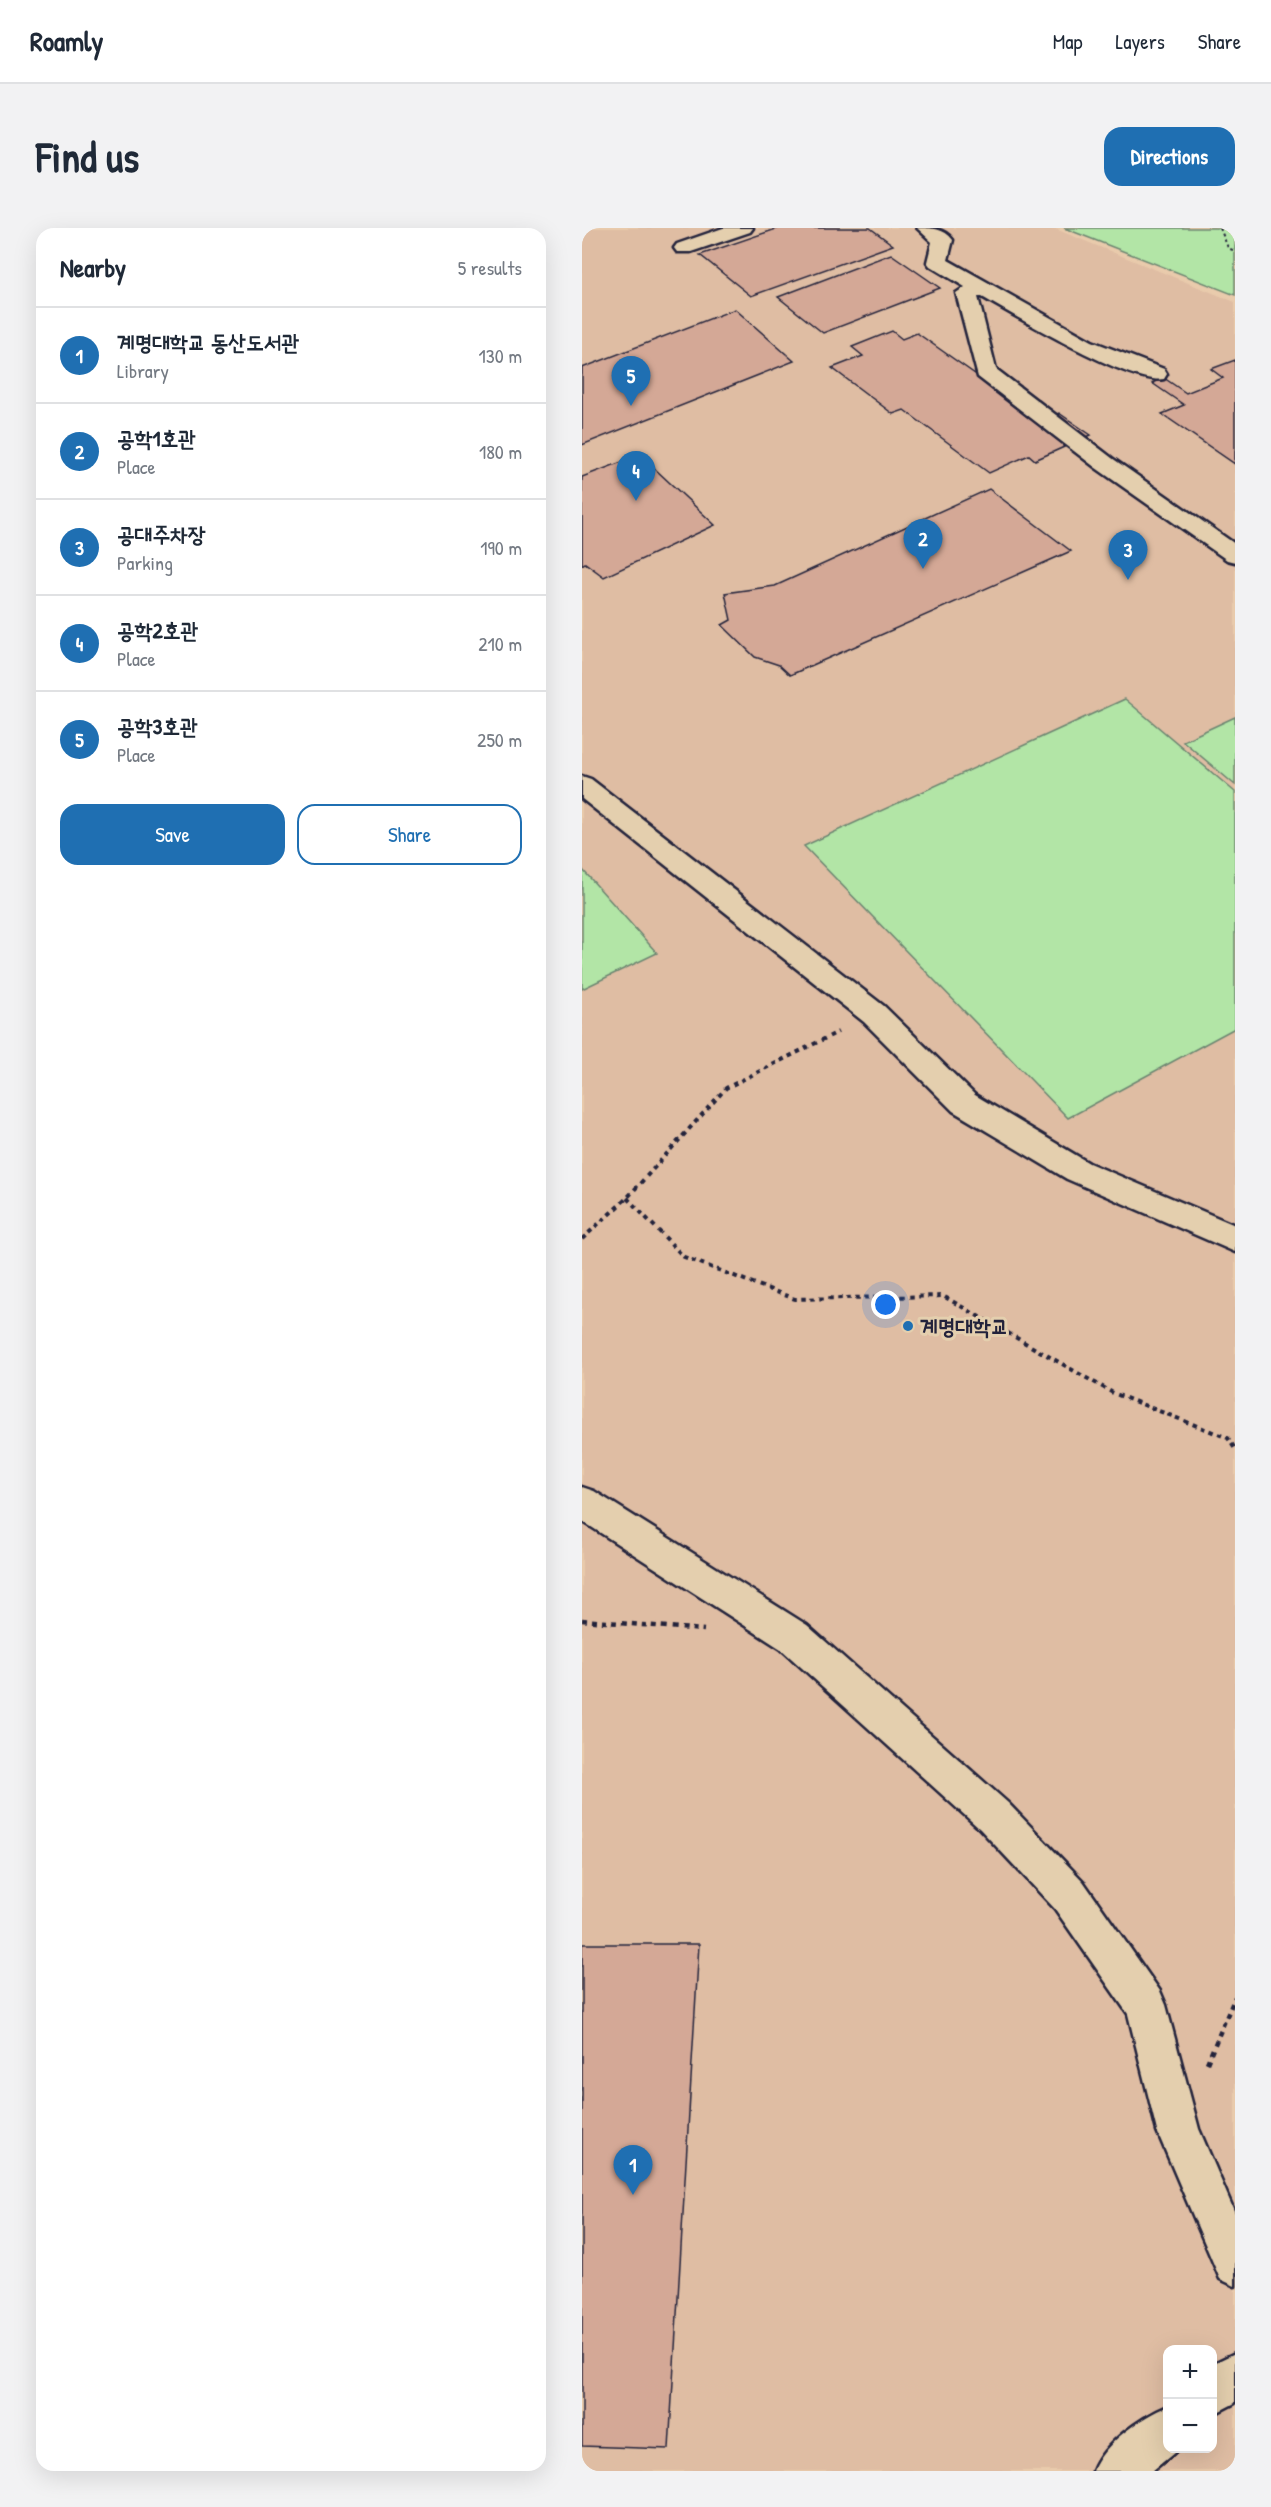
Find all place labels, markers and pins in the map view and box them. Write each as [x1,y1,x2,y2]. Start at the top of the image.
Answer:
pin: 5 [611,356,650,406]
pin: 4 [616,452,656,501]
pin: 2 [904,520,942,569]
pin: 3 [1108,530,1148,580]
place label: 계명대학교 [920,1311,1009,1341]
marker: 계명대학교 [901,1319,915,1333]
pin: 1 [614,2146,652,2195]

